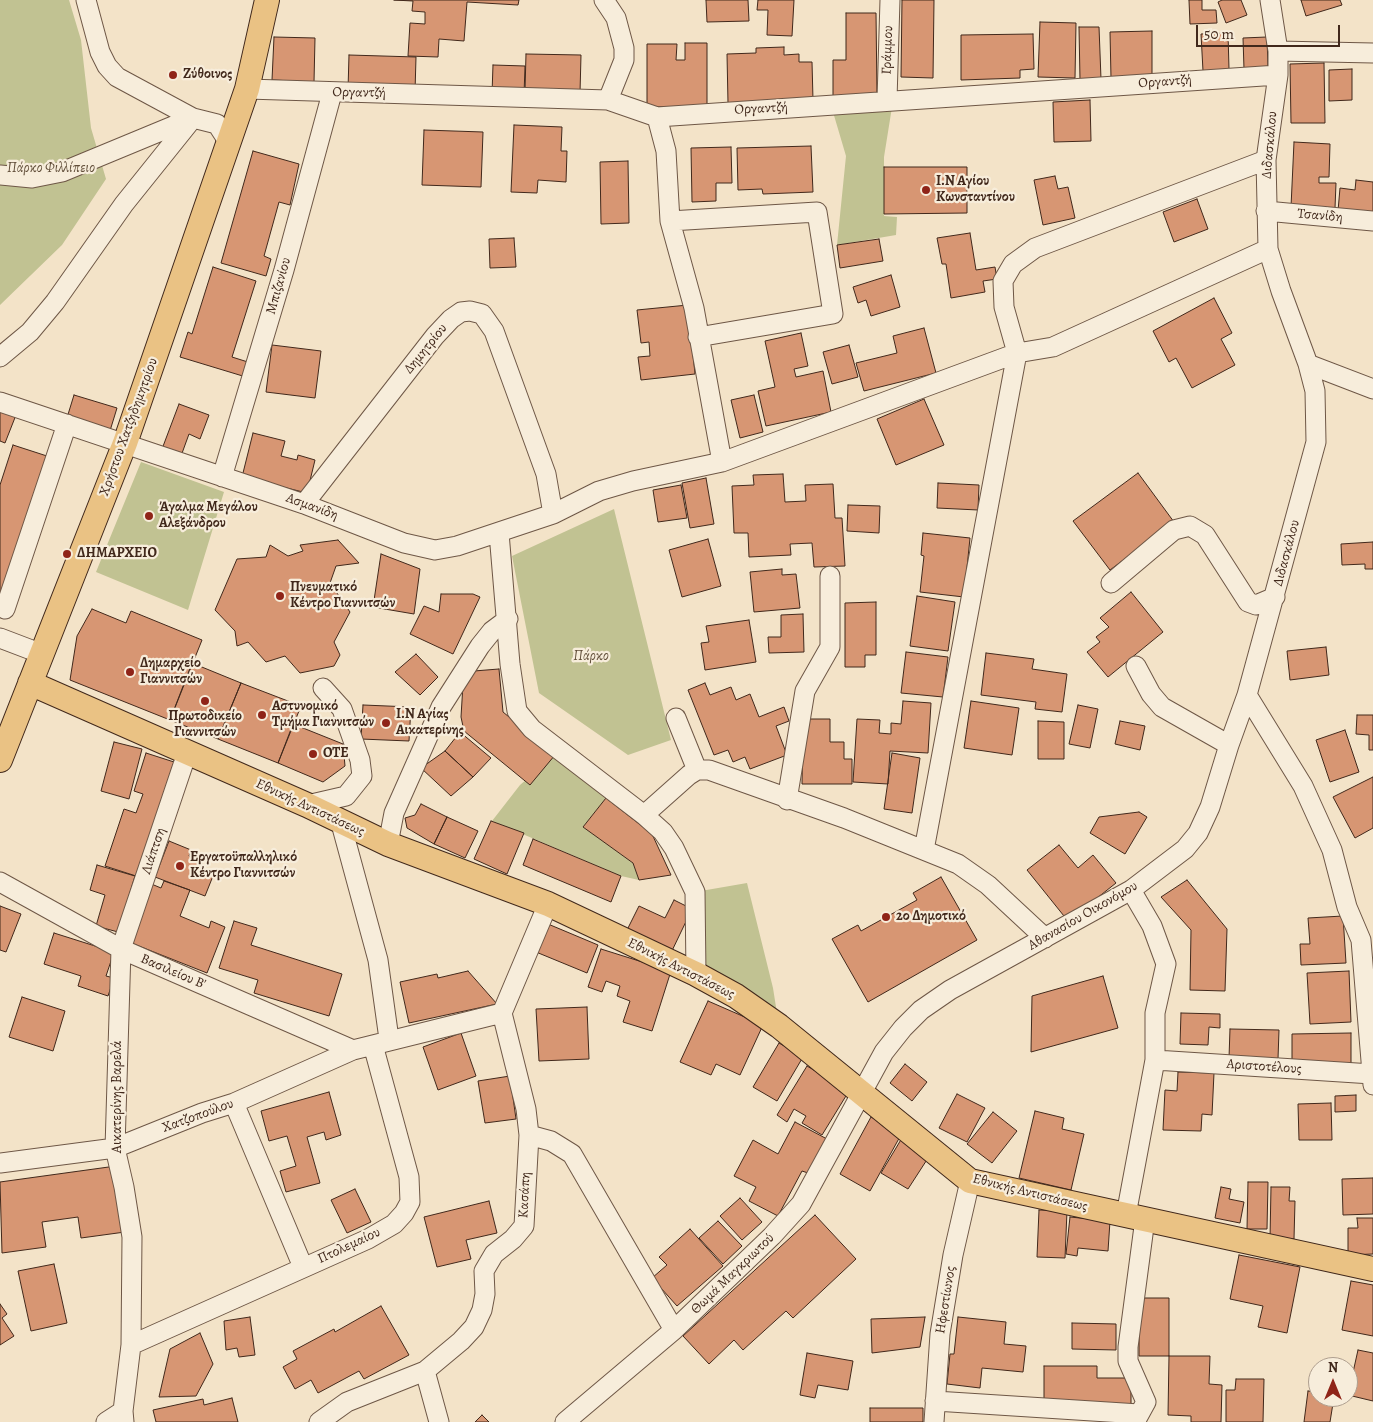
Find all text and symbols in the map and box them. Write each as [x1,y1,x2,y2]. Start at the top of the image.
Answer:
scale bar [1198,15,1342,47]
text: 50 m [1204,24,1234,44]
street label: Γράμμου [879,25,897,75]
place label: Ζύθοινος [183,67,232,83]
marker: Ζύθοινος [167,69,179,81]
street label: Οργαντζή [1138,72,1192,92]
street label: Οργαντζή [332,84,386,102]
street label: Οργαντζή [734,99,788,119]
street label: Διδασκάλου [1259,111,1281,179]
park label: Πάρκο Φιλλίπειο [7,161,95,177]
place label: Ι.Ν Αγίου Κωνσταντίνου [936,174,1015,206]
marker: Ι.Ν Αγίου Κωνσταντίνου [920,184,932,196]
street label: Τσανίδη [1297,206,1343,226]
street label: Μπιζανίου [263,256,295,316]
street label: Δημητρίου [401,321,451,377]
street label: Χρήστου Χατζηδημητρίου [96,356,162,498]
street label: Ασμανίδη [284,490,340,524]
place label: Άγαλμα Μεγάλου Αλεξάνδρου [159,500,258,532]
marker: Άγαλμα Μεγάλου Αλεξάνδρου [143,510,155,522]
street label: Διδασκάλου [1270,518,1304,588]
place label: ΔΗΜΑΡΧΕΙΟ [77,546,157,562]
marker: ΔΗΜΑΡΧΕΙΟ [61,548,73,560]
place label: Πνευματικό Κέντρο Γιαννιτσών [290,580,395,612]
marker: Πνευματικό Κέντρο Γιαννιτσών [274,590,286,602]
park label: Πάρκο [573,649,609,665]
place label: Δημαρχείο Γιαννιτσών [140,656,202,689]
marker: Δημαρχείο Γιαννιτσών [124,666,136,678]
marker: Πρωτοδικείο Γιαννιτσών [199,695,211,707]
place label: Αστυνομικό Τμήμα Γιαννιτσών [272,699,374,732]
place label: Ι.Ν Αγίας Αικατερίνης [396,707,464,740]
place label: Πρωτοδικείο Γιαννιτσών [168,709,242,742]
marker: Αστυνομικό Τμήμα Γιαννιτσών [256,709,268,721]
marker: Ι.Ν Αγίας Αικατερίνης [380,717,392,729]
place label: ΟΤΕ [323,746,349,762]
marker: ΟΤΕ [307,748,319,760]
street label: Εθνικής Αντιστάσεως [253,775,367,841]
street label: Λιάπτση [138,826,170,876]
place label: Εργατοϋπαλληλικό Κέντρο Γιαννιτσών [190,850,297,882]
marker: Εργατοϋπαλληλικό Κέντρο Γιαννιτσών [174,860,186,872]
street label: Αθανασίου Οικονόμου [1025,878,1141,954]
place label: 2ο Δημοτικό [896,909,966,925]
marker: 2ο Δημοτικό [880,911,892,923]
street label: Εθνικής Αντιστάσεως [625,935,737,1003]
street label: Βασιλείου Β' [138,951,208,993]
street label: Αικατερίνης Βαρελά [110,1041,126,1153]
street label: Αριστοτέλους [1226,1056,1302,1078]
street label: Χατζοπούλου [160,1095,236,1137]
street label: Κασάπη [515,1171,535,1219]
street label: Εθνικής Αντιστάσεως [971,1171,1089,1215]
street label: Πτολεμαίου [315,1224,383,1268]
street label: Θωμά Μαγκριωτού [688,1230,778,1318]
street label: Ηφεστίωνος [932,1265,960,1335]
north arrow [1308,1357,1358,1407]
text: N [1328,1358,1338,1377]

